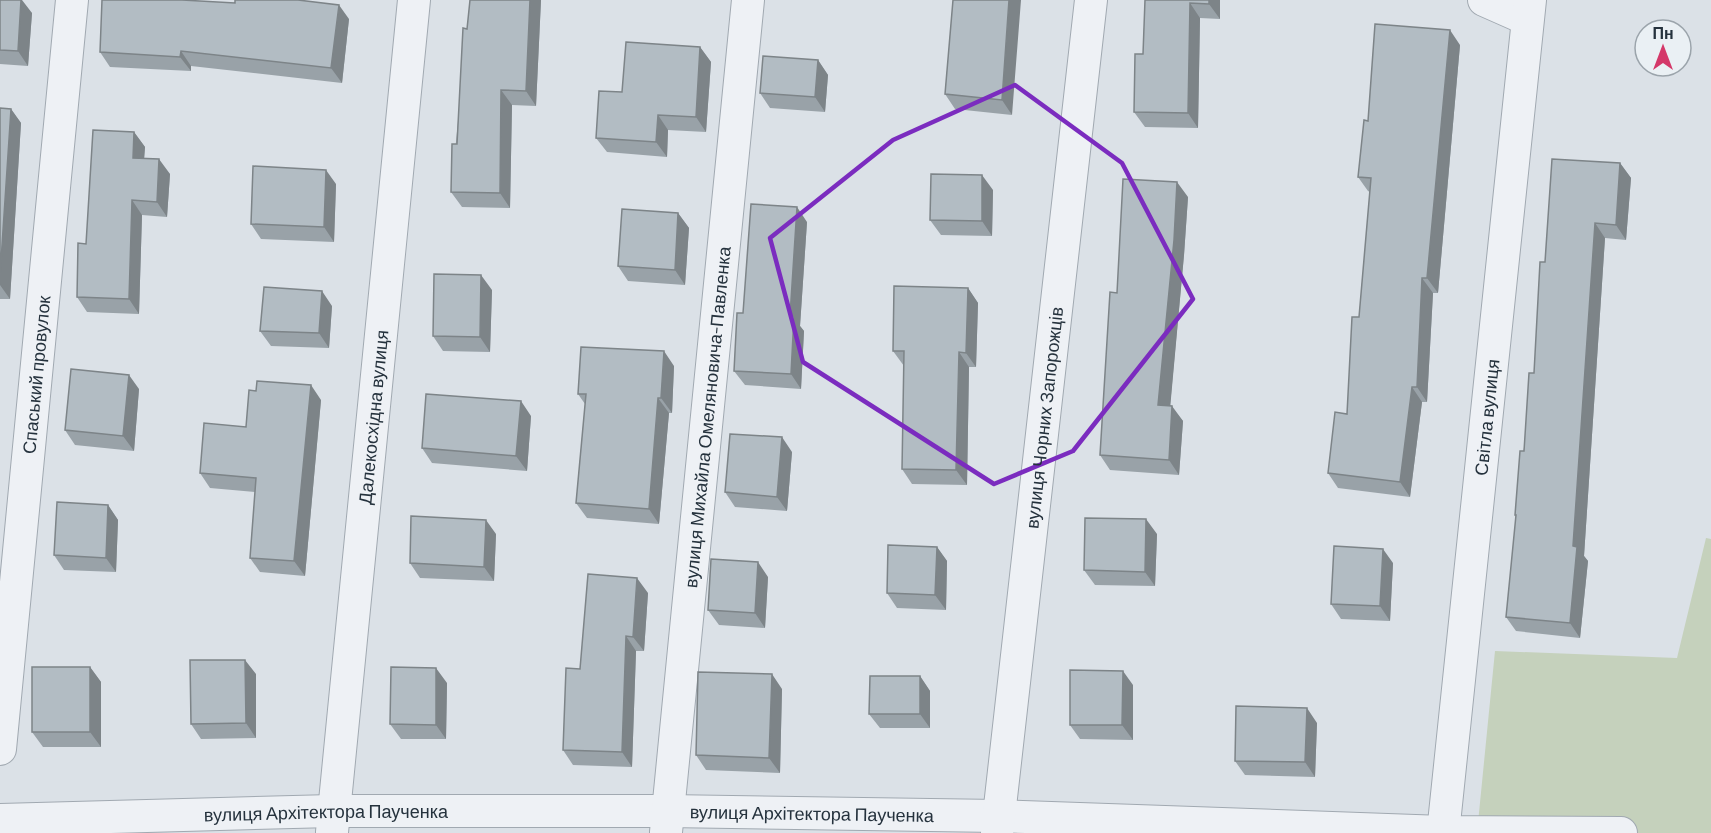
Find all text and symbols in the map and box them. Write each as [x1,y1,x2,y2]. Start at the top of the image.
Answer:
north arrow [1633,18,1693,78]
text: Пн [1652,23,1674,42]
street label: вулиця Михайла Омеляновича-Павленка [679,244,735,589]
street label: Спаський провулок [17,294,55,455]
street label: вулиця Чорних Запорожців [1020,306,1067,530]
street label: Далекосхідна вулиця [353,329,392,505]
street label: Світла вулиця [1469,358,1503,477]
street label: вулиця Архітектора Паученка [204,800,449,825]
street label: вулиця Архітектора Паученка [690,800,935,826]

